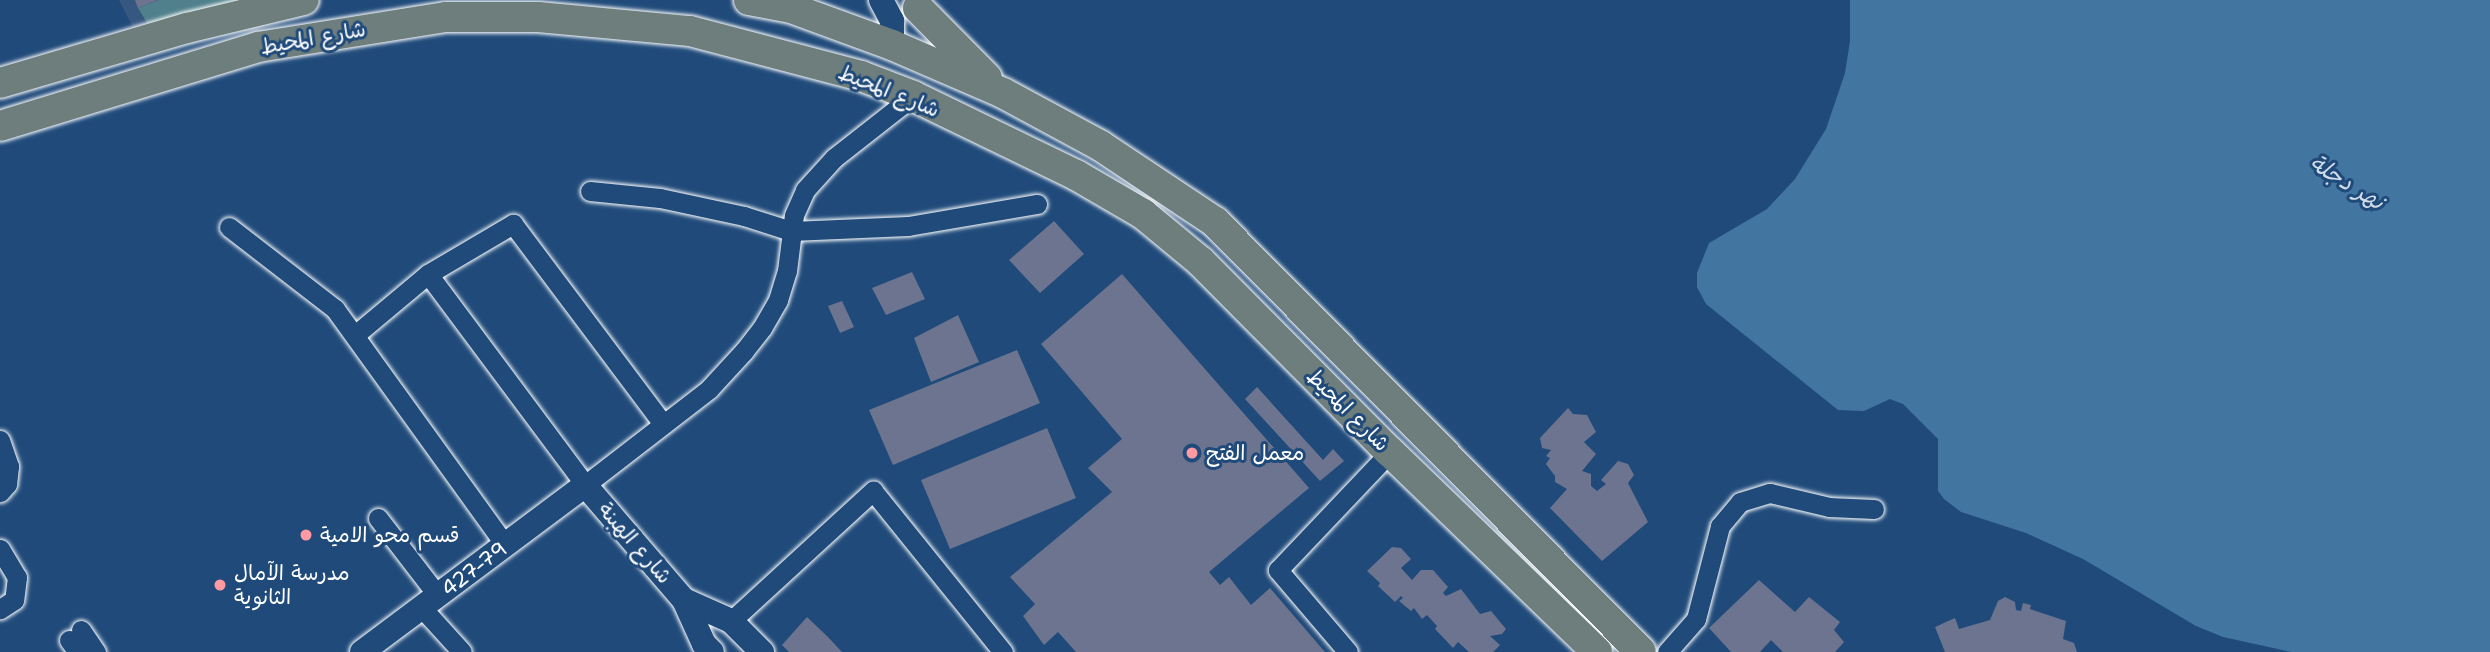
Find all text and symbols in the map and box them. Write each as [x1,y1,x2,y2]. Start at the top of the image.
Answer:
street label: شارع المحيط [258,16,368,60]
street label: شارع المحيط [835,59,943,123]
water label: نهر دجلة [2305,148,2389,216]
street label: شارع المحيط [1301,363,1395,457]
place label: معمل الفتح [1206,440,1304,466]
marker: معمل الفتح [1184,445,1200,461]
street label: شارع الهبنة [593,497,677,589]
place label: قسم محو الامية [320,522,459,548]
marker: قسم محو الامية [298,527,314,543]
street label: 427-79 [436,536,512,602]
place label: مدرسة الآمال الثانوية [234,560,350,610]
marker: مدرسة الآمال الثانوية [212,577,228,593]

